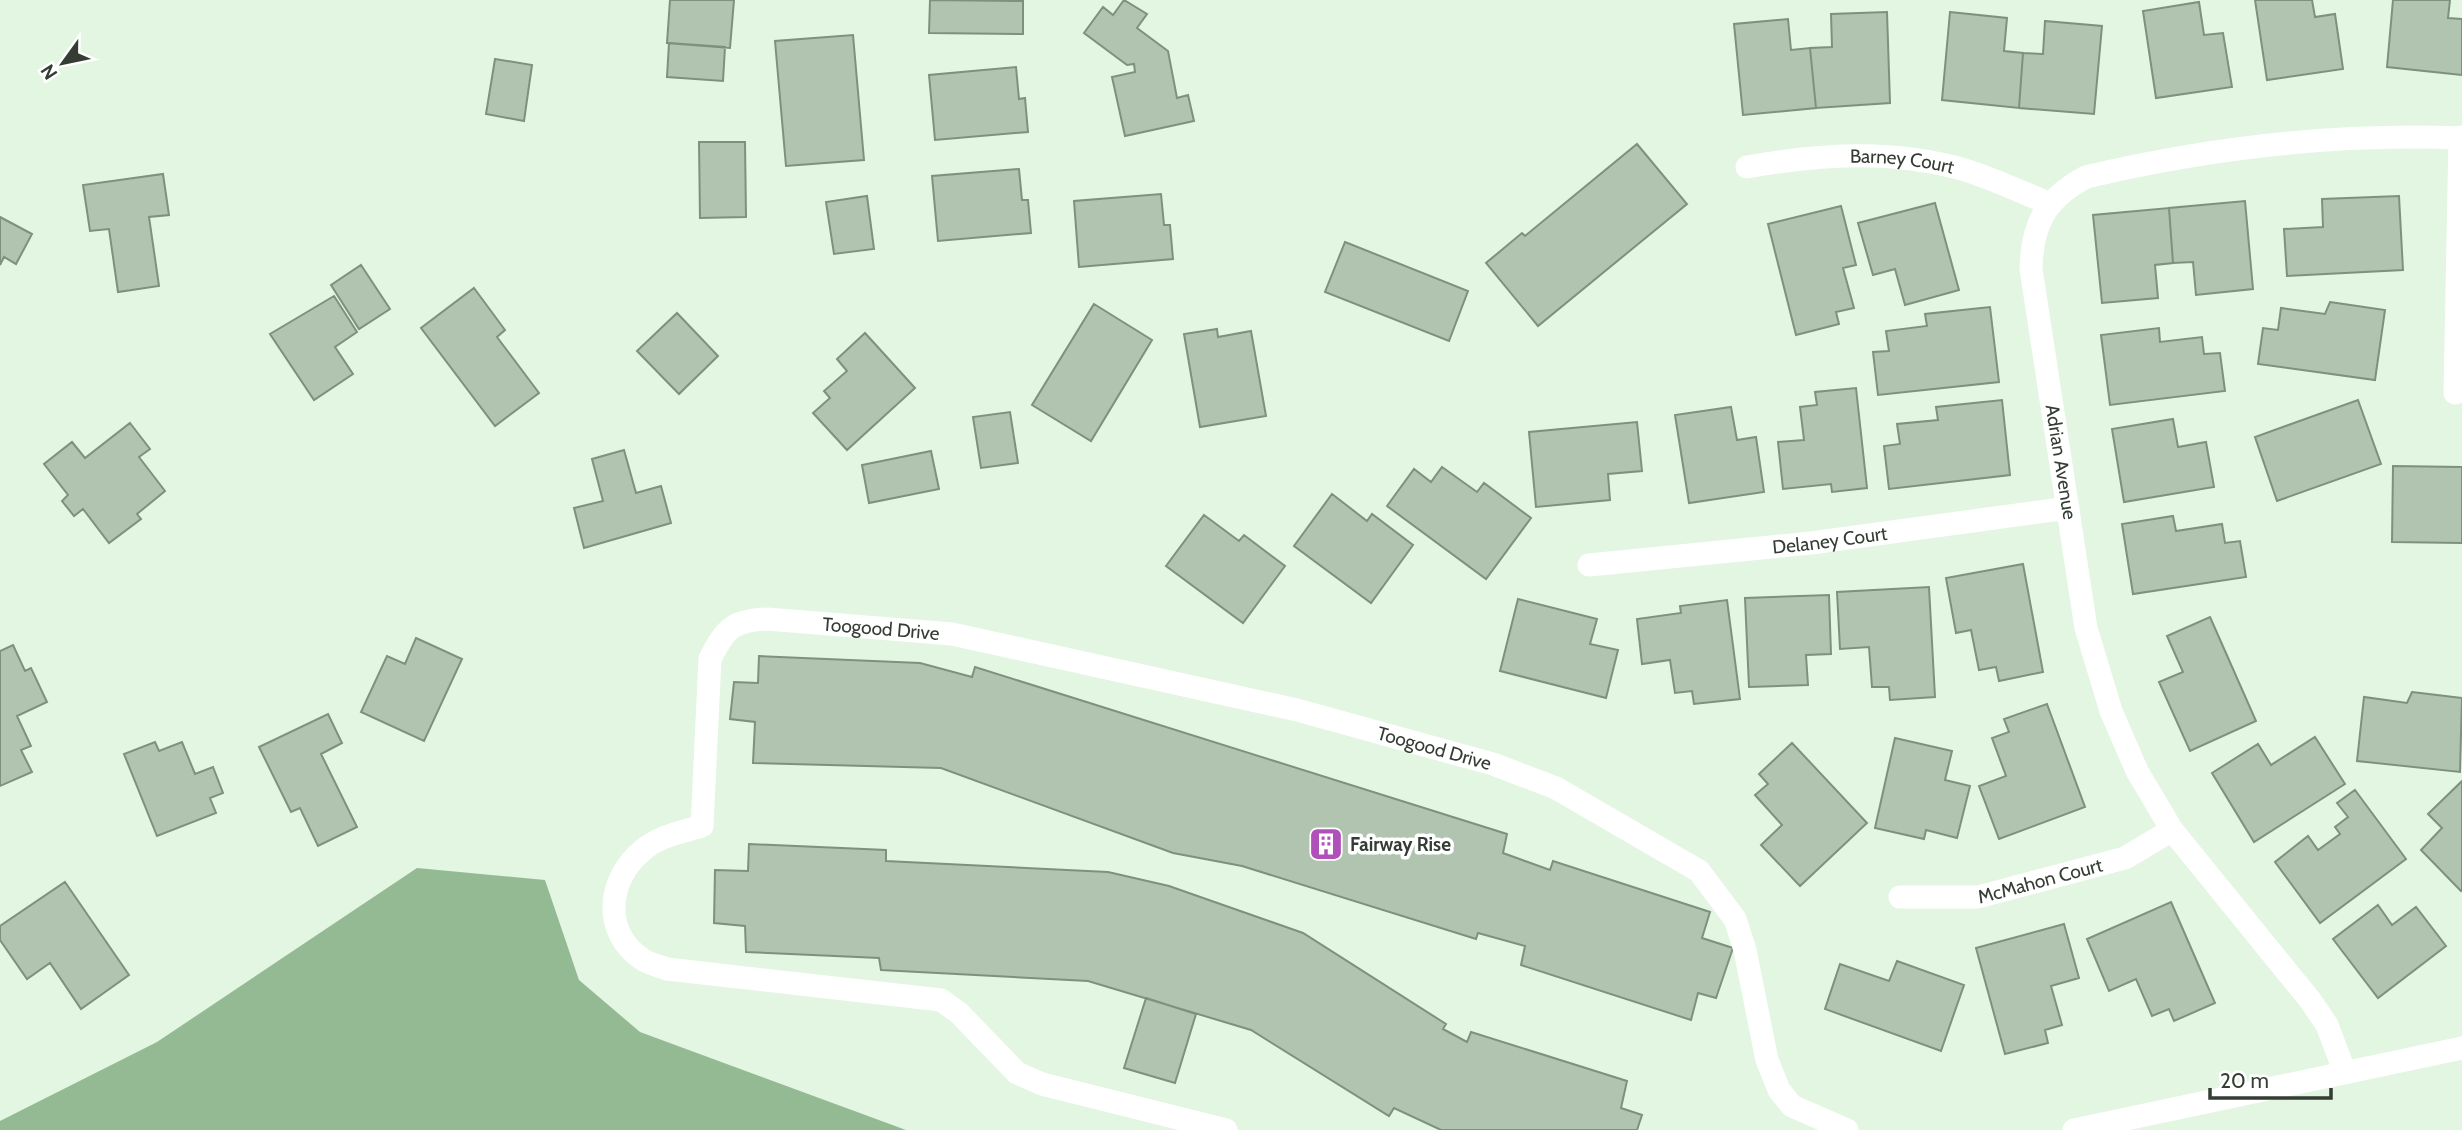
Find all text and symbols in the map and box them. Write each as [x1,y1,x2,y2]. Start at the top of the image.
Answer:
north arrow [28,28,98,98]
text: N [36,60,62,84]
street label: Barney Court [1850,144,1957,178]
street label: Adrian Avenue [2041,403,2082,522]
street label: Delaney Court [1771,521,1889,558]
street label: Toogood Drive [822,612,941,644]
street label: Toogood Drive [1375,721,1494,775]
building icon: Fairway Rise [1307,825,1345,863]
place label: Fairway Rise [1350,833,1451,856]
street label: McMahon Court [1975,853,2105,908]
scale bar [2210,1056,2331,1100]
text: 20 m [2220,1068,2269,1093]

